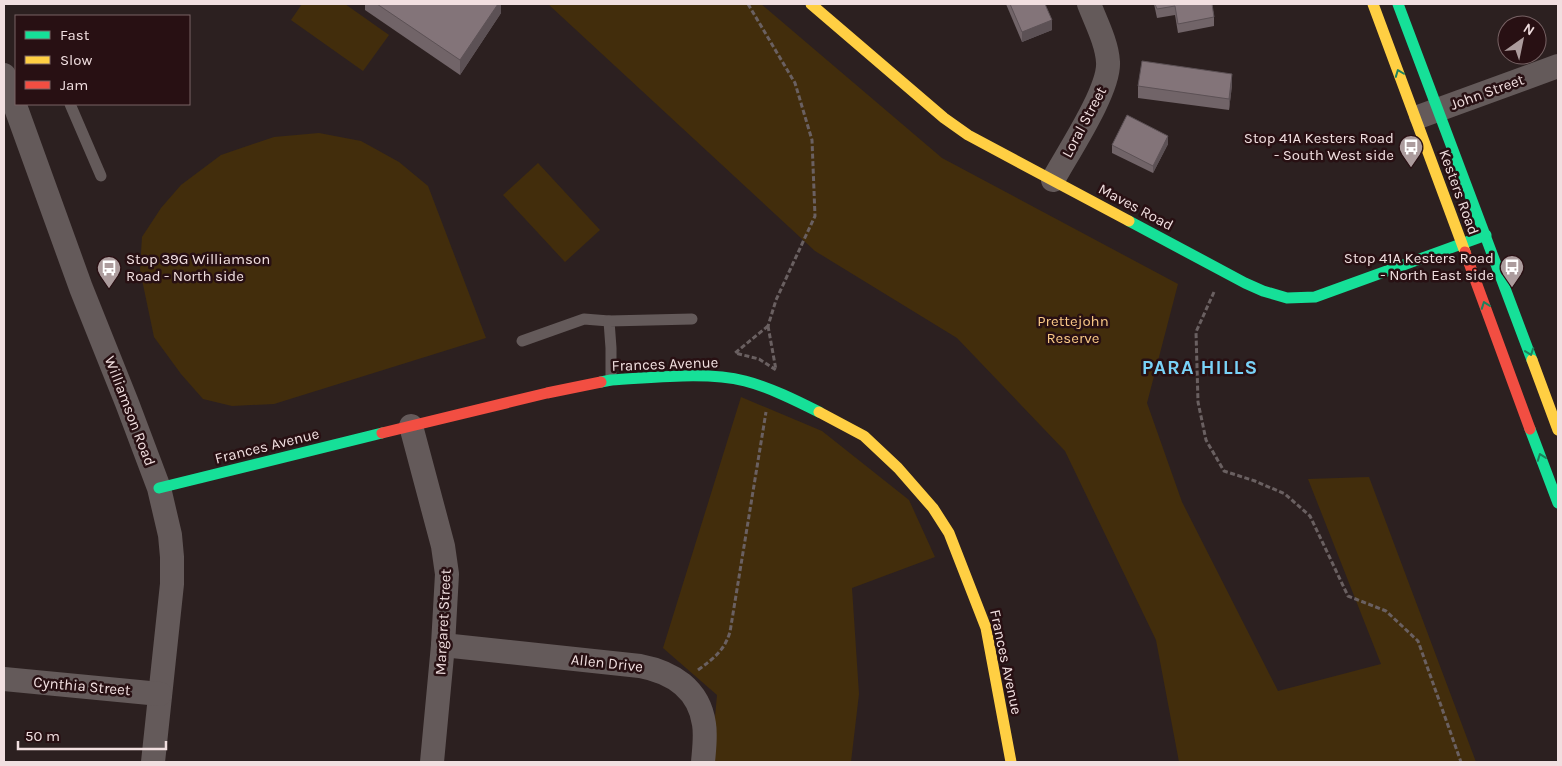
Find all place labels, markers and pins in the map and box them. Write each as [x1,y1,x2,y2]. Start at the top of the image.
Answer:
place label: Stop 41A Kesters Road - South West side [1244,129,1394,164]
bus stop icon: Stop 41A Kesters Road - South West side [1398,134,1424,168]
place label: Stop 41A Kesters Road - North East side [1344,249,1494,284]
place label: Stop 39G Williamson Road - North side [126,250,270,285]
bus stop icon: Stop 41A Kesters Road - North East side [1499,254,1525,288]
bus stop icon: Stop 39G Williamson Road - North side [96,255,122,289]

